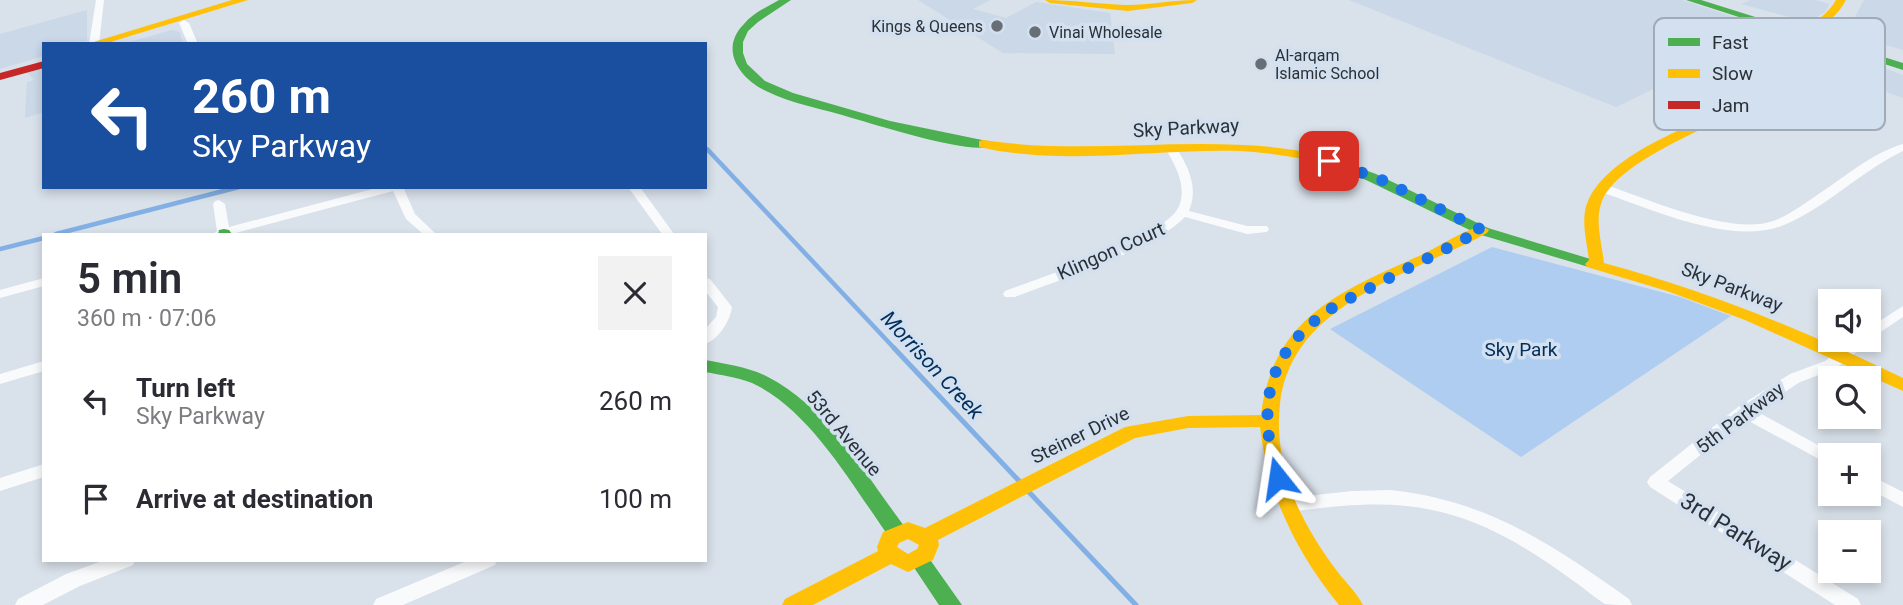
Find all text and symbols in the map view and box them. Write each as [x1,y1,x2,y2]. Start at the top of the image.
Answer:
place label: Kings & Queens [871,17,983,36]
marker: Kings & Queens [989,18,1005,34]
legend [1654,18,1885,130]
place label: Vinai Wholesale [1049,23,1162,42]
marker: Vinai Wholesale [1027,24,1043,40]
text: Fast [1712,31,1749,54]
place label: Al-arqam Islamic School [1275,46,1379,83]
marker: Al-arqam Islamic School [1253,56,1269,72]
text: Slow [1712,62,1753,85]
text: 260 m [192,68,331,125]
icon: left [77,70,168,161]
text: Jam [1712,94,1749,117]
street label: Sky Parkway [1132,114,1240,142]
text: Sky Parkway [192,127,371,165]
pin [1299,131,1359,191]
icon: arrive [1310,142,1348,180]
street label: Klingon Court [1054,217,1168,285]
text: 5 min [77,254,182,303]
button: close [598,256,672,330]
street label: Sky Parkway [1678,257,1786,317]
map controls [1818,289,1881,583]
button: sound [1818,289,1881,352]
text: 360 m · 07:06 [77,305,216,332]
water label: Morrison Creek [876,306,988,424]
park label: Sky Park [1485,338,1558,361]
button: search [1818,366,1881,429]
text: Turn left [136,373,235,403]
street label: 5th Parkway [1692,378,1788,458]
icon: left [77,382,115,420]
street label: 53rd Avenue [801,385,887,481]
text: 260 m [599,386,672,416]
street label: Steiner Drive [1027,401,1133,469]
text: Sky Parkway [136,403,265,430]
position arrow [1241,441,1315,515]
button: + [1818,443,1881,506]
icon: arrive [77,480,115,518]
text: Arrive at destination [136,484,373,514]
text: 100 m [599,484,672,514]
street label: 3rd Parkway [1675,487,1797,577]
button: − [1818,520,1881,583]

